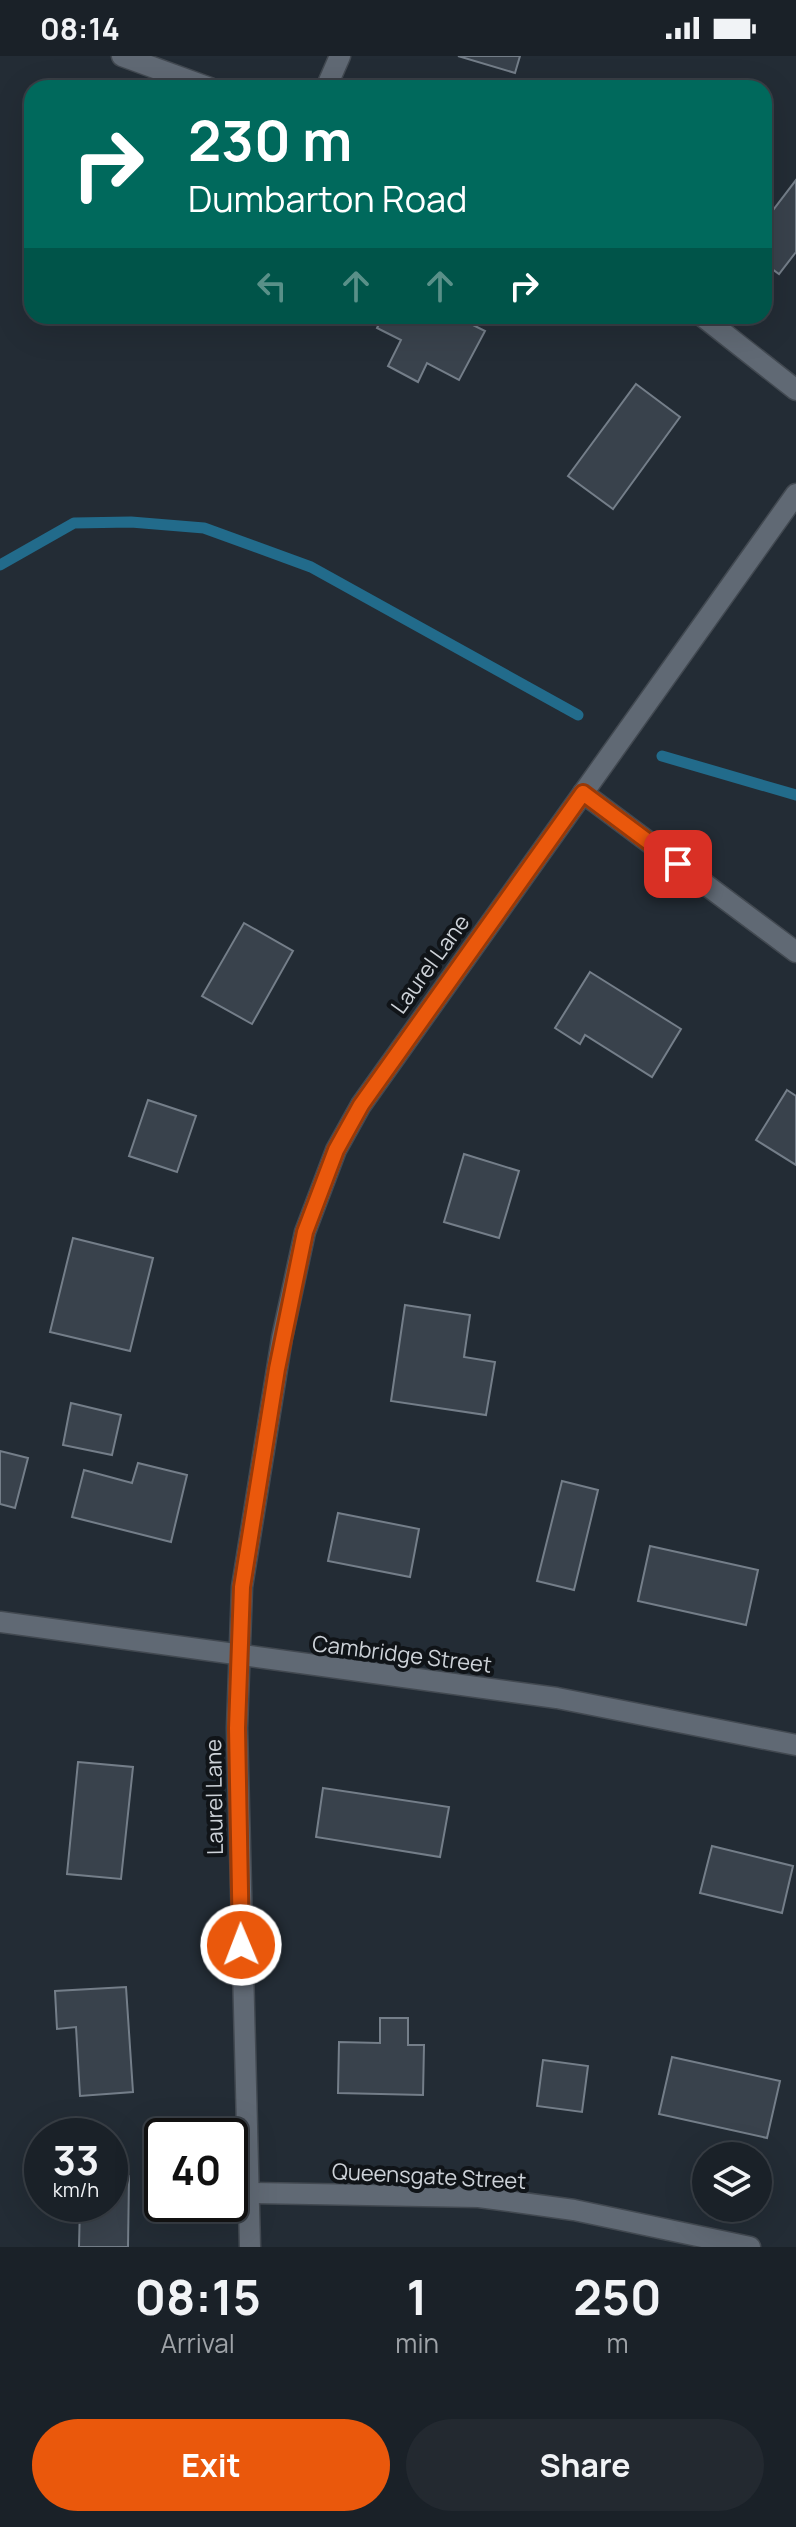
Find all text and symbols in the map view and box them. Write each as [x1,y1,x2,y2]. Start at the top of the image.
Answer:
text: 08:14 [40,8,120,49]
text: 230 m [188,101,352,178]
icon: right [56,112,160,216]
text: Dumbarton Road [188,174,467,223]
icon: left [250,264,294,308]
icon: ahead [334,264,378,308]
icon: ahead [418,264,462,308]
icon: right [502,264,546,308]
pin [644,830,712,898]
icon: arrive [656,842,700,886]
street label: Laurel Lane [384,908,476,1020]
street label: Cambridge Street [311,1628,494,1680]
street label: Laurel Lane [198,1739,230,1855]
position arrow [199,1903,283,1987]
speed limit sign: 40 [144,2118,248,2222]
text: 33 [53,2132,99,2187]
map controls [692,2142,772,2222]
button: layers [692,2142,772,2222]
street label: Queensgate Street [331,2156,527,2196]
text: km/h [53,2176,99,2203]
text: 08:15 [134,2264,261,2329]
text: 1 [407,2264,428,2329]
text: 250 [573,2264,662,2329]
text: Arrival [161,2325,235,2361]
text: min [395,2325,439,2361]
text: m [606,2325,628,2361]
button: Exit [32,2419,390,2511]
button: Share [406,2419,764,2511]

